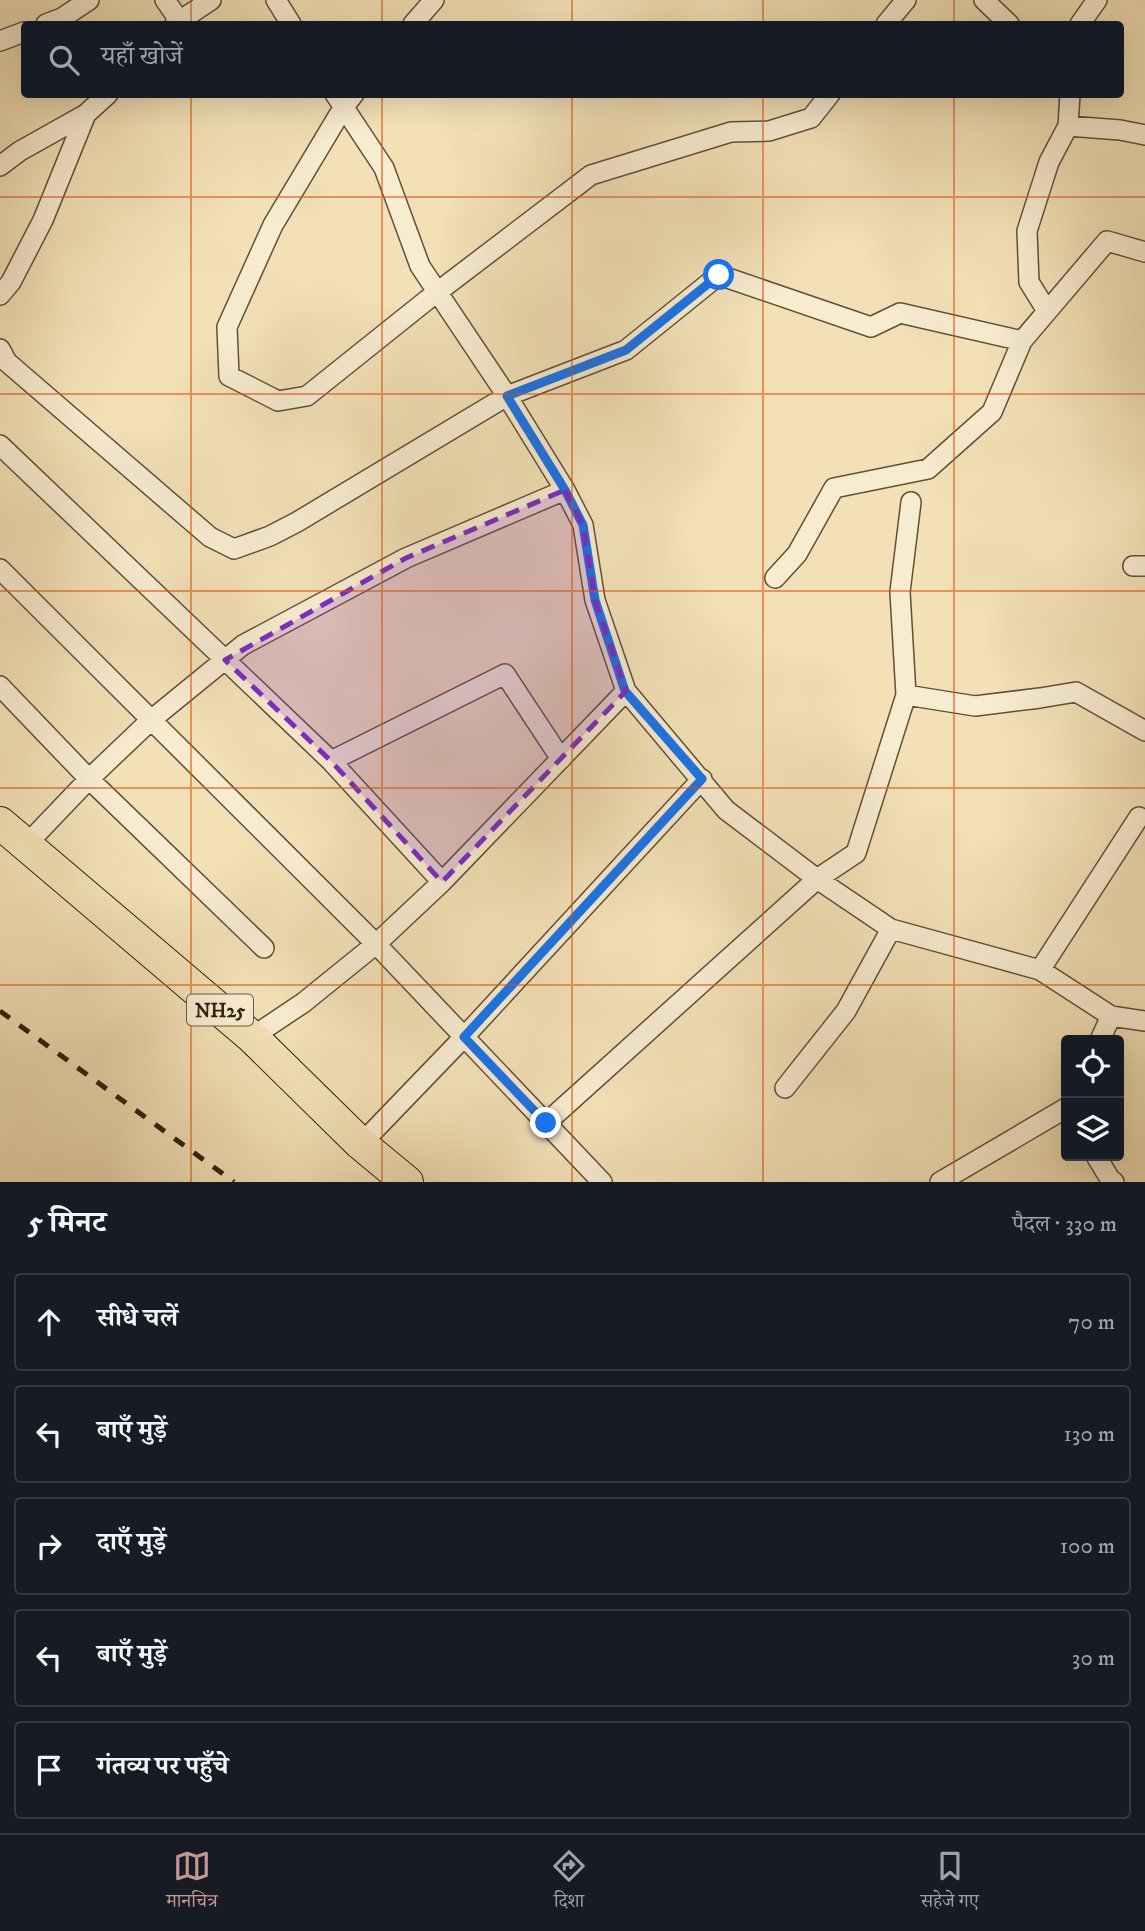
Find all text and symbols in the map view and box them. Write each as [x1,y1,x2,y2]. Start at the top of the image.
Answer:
search box [21,21,1124,98]
text: यहाँ खोजें [101,40,183,73]
icon: search [45,41,83,79]
route start [703,259,734,290]
road number: NH25 [187,994,253,1026]
map controls [1061,1035,1124,1161]
button: locate [1061,1035,1124,1098]
button: layers [1061,1098,1124,1161]
route end [530,1107,561,1138]
text: 5 मिनट [28,1205,106,1242]
text: पैदल · 330 m [1012,1210,1117,1239]
text: सीधे चलें [97,1302,178,1335]
icon: ahead [30,1303,68,1341]
text: 70 m [1068,1308,1115,1337]
text: बाएँ मुड़ें [97,1414,167,1447]
icon: left [30,1415,68,1453]
text: 130 m [1063,1420,1115,1449]
text: दाएँ मुड़ें [97,1526,166,1559]
icon: right [30,1527,68,1565]
text: 100 m [1060,1532,1115,1561]
text: बाएँ मुड़ें [97,1638,167,1671]
icon: left [30,1639,68,1677]
text: 30 m [1072,1644,1115,1673]
text: गंतव्य पर पहुँचे [97,1750,228,1783]
icon: arrive [30,1751,68,1789]
tab: मानचित्र [166,1847,218,1919]
tab: दिशा [550,1847,588,1919]
tab: सहेजे गए [921,1847,979,1919]

